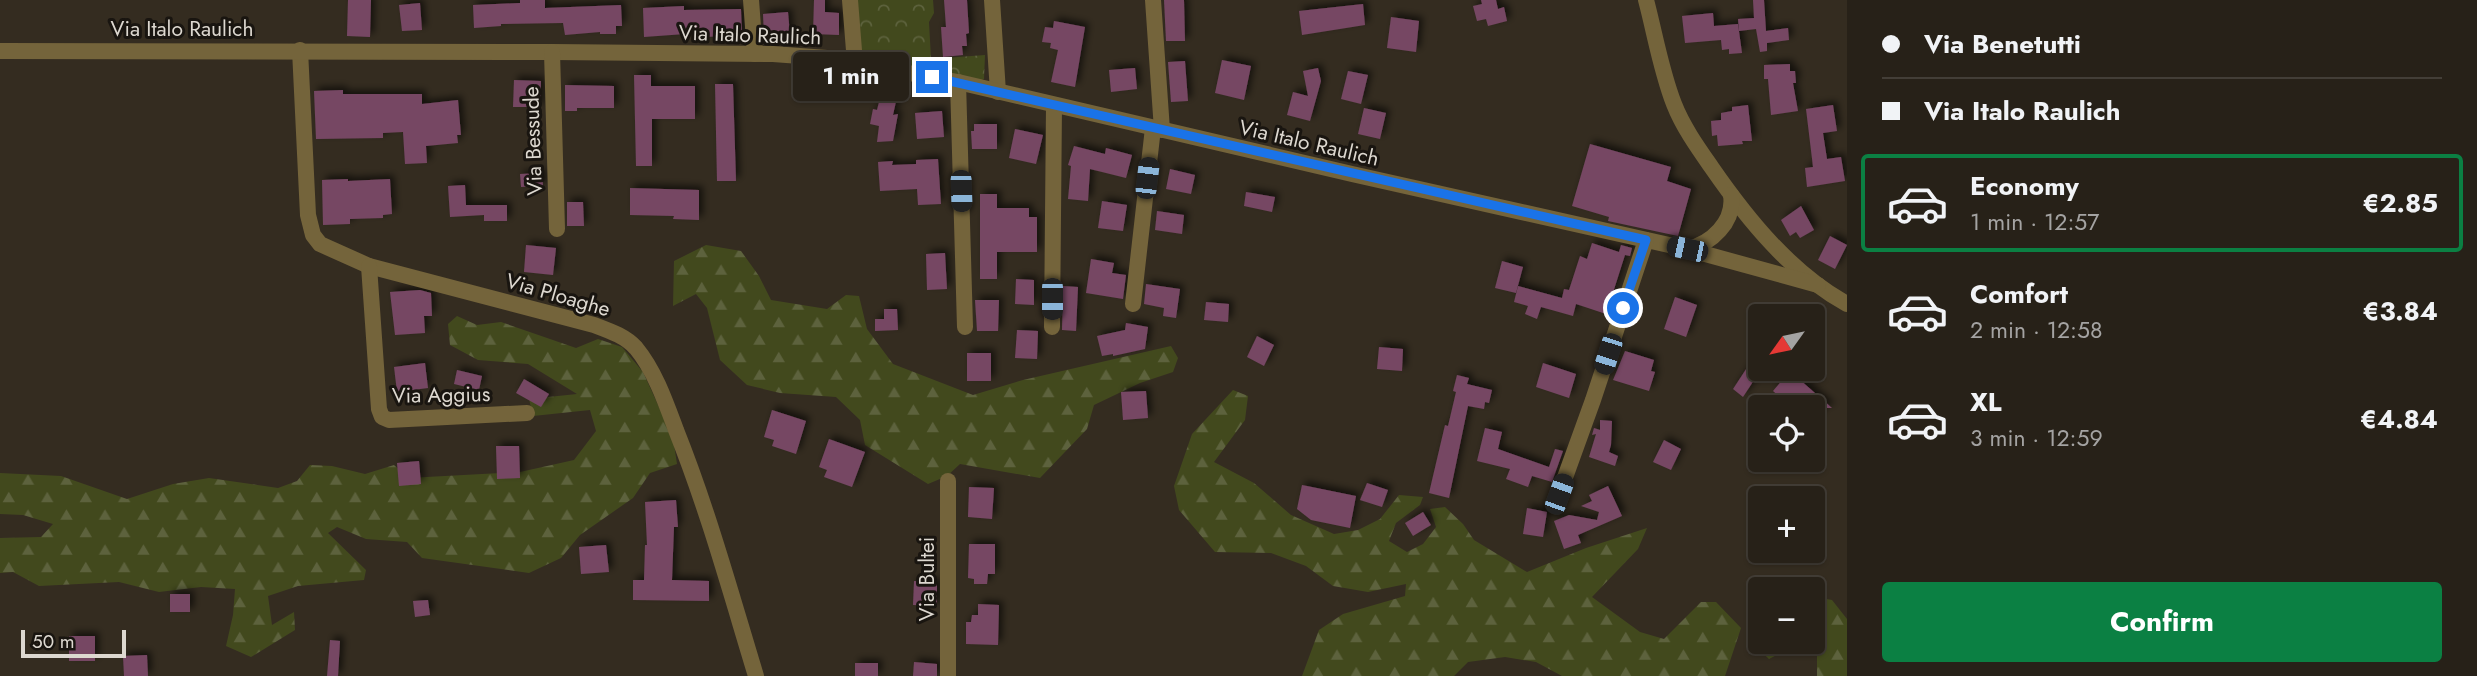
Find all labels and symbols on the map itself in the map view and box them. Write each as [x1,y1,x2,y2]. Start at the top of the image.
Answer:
street label: Via Italo Raulich [111,14,253,44]
street label: Via Italo Raulich [678,18,822,52]
callout: 1 min [792,52,908,102]
route end [916,61,948,93]
street label: Via Bessude [516,86,550,196]
street label: Via Italo Raulich [1236,112,1382,174]
car [1135,156,1160,200]
car [950,170,973,212]
car [1665,234,1710,264]
street label: Via Ploaghe [502,266,614,324]
car [1042,278,1063,320]
route start [1607,292,1639,324]
north arrow [1748,304,1825,382]
car [1592,331,1625,377]
street label: Via Aggius [392,379,490,411]
car [1542,471,1577,517]
street label: Via Bultei [912,537,942,621]
scale bar [21,627,126,659]

